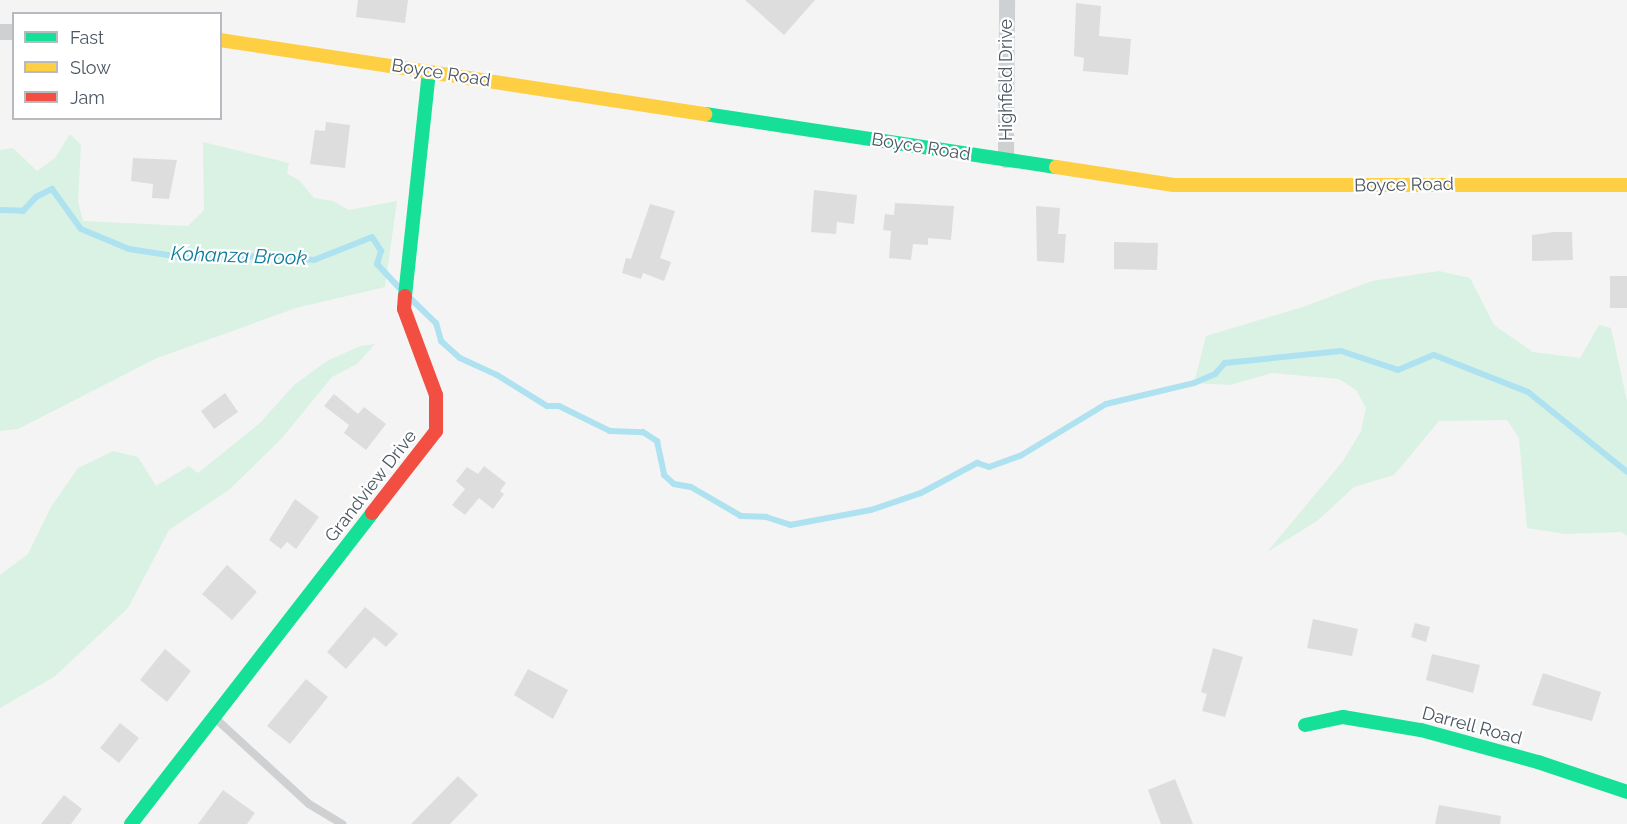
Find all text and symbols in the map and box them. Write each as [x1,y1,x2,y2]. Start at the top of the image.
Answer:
legend [12,12,222,120]
street label: Highfield Drive [995,19,1017,141]
text: Fast [70,27,104,48]
street label: Boyce Road [390,55,492,91]
text: Slow [70,57,111,78]
text: Jam [70,87,105,108]
street label: Boyce Road [870,129,972,165]
street label: Boyce Road [1354,173,1454,197]
water label: Kohanza Brook [170,242,308,270]
street label: Grandview Drive [320,426,422,546]
street label: Darrell Road [1419,702,1525,750]

